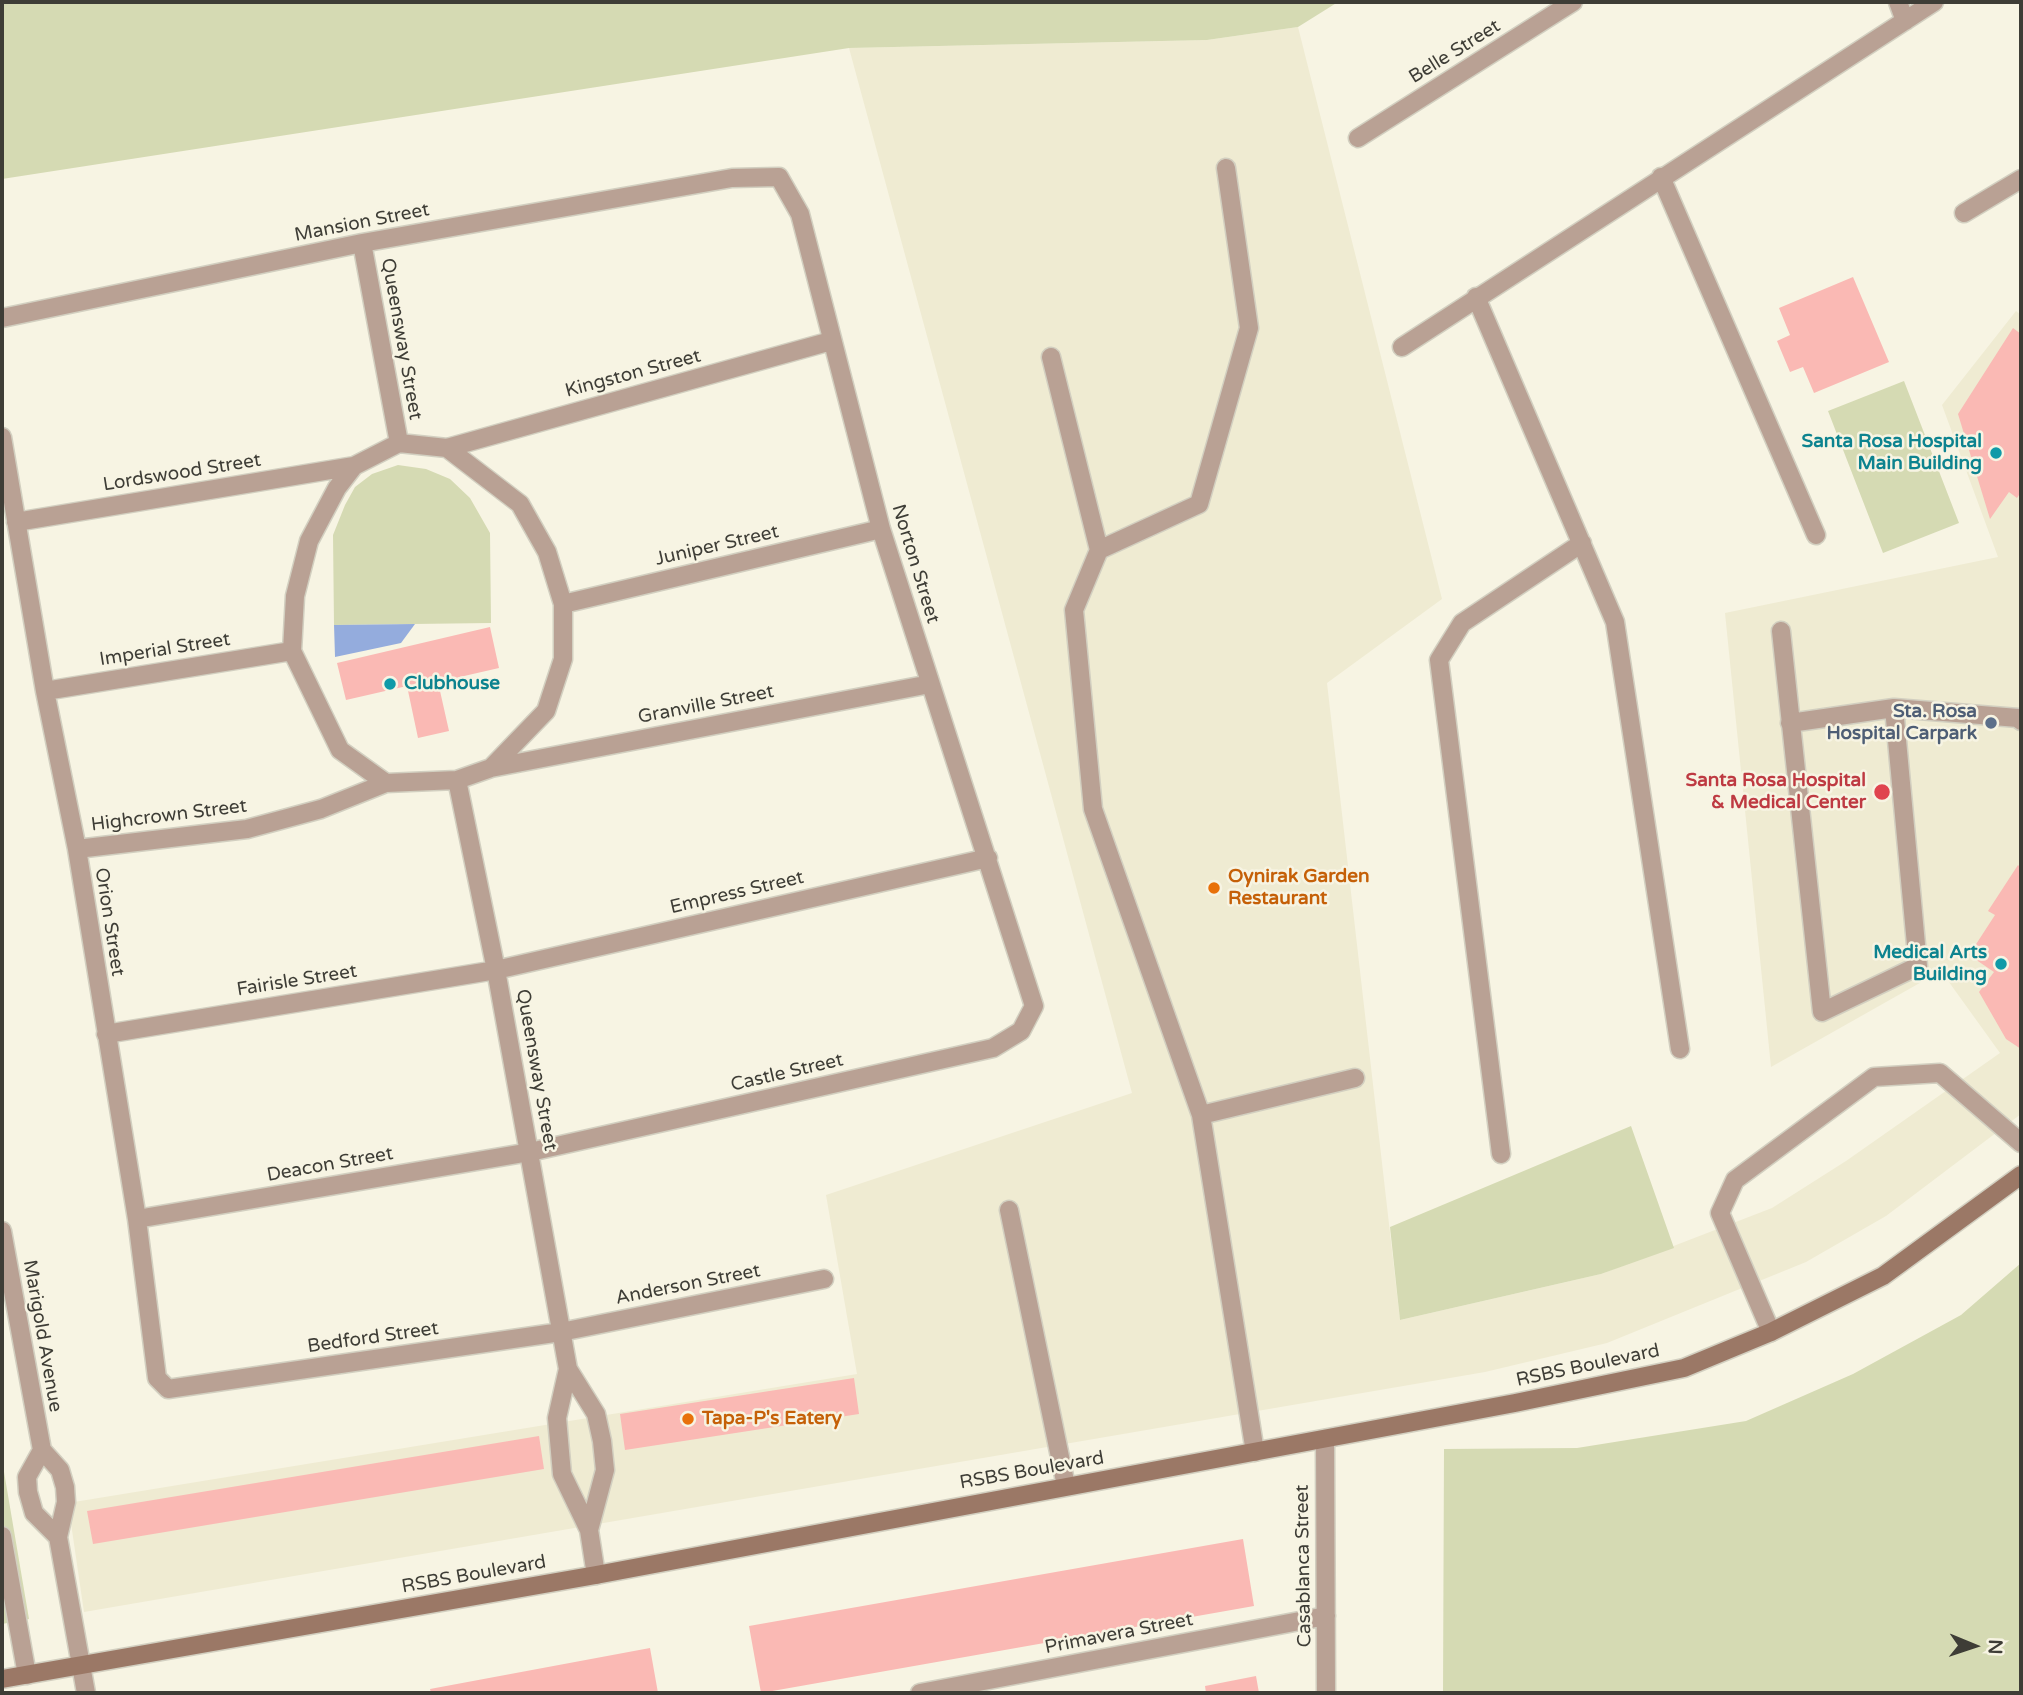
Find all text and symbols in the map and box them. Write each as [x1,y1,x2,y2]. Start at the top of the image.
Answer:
street label: Belle Street [1405,15,1505,89]
street label: Mansion Street [293,199,431,247]
street label: Queensway Street [376,256,426,422]
street label: Kingston Street [563,345,703,403]
place label: Santa Rosa Hospital Main Building [1801,431,1982,475]
marker: Santa Rosa Hospital Main Building [1988,445,2004,461]
street label: Lordswood Street [101,449,263,497]
street label: Norton Street [886,502,944,626]
street label: Juniper Street [653,521,781,571]
street label: Imperial Street [98,628,232,672]
place label: Clubhouse [404,673,500,695]
marker: Clubhouse [382,676,398,692]
street label: Granville Street [636,681,776,729]
place label: Sta. Rosa Hospital Carpark [1826,701,1977,745]
marker: Sta. Rosa Hospital Carpark [1983,715,1999,731]
place label: Santa Rosa Hospital & Medical Center [1685,770,1866,814]
marker: Santa Rosa Hospital & Medical Center [1872,782,1892,802]
street label: Highcrown Street [90,795,248,837]
street label: Orion Street [89,866,129,978]
place label: Oynirak Garden Restaurant [1228,866,1370,910]
street label: Empress Street [668,867,806,919]
marker: Oynirak Garden Restaurant [1206,880,1222,896]
place label: Medical Arts Building [1873,942,1987,986]
marker: Medical Arts Building [1993,956,2009,972]
street label: Fairisle Street [235,960,359,1002]
street label: Queensway Street [511,987,561,1153]
street label: Castle Street [728,1049,846,1097]
street label: Deacon Street [265,1143,395,1187]
street label: Marigold Avenue [17,1258,67,1414]
street label: Anderson Street [614,1260,762,1310]
street label: Bedford Street [306,1318,440,1358]
street label: RSBS Boulevard [1514,1340,1662,1392]
place label: Tapa-P's Eatery [702,1408,842,1430]
marker: Tapa-P's Eatery [680,1411,696,1427]
street label: RSBS Boulevard [958,1447,1106,1495]
street label: Casablanca Street [1291,1484,1317,1648]
street label: RSBS Boulevard [400,1551,548,1599]
street label: Primavera Street [1043,1608,1195,1660]
north arrow [1939,1611,2009,1681]
text: N [1984,1639,2006,1655]

